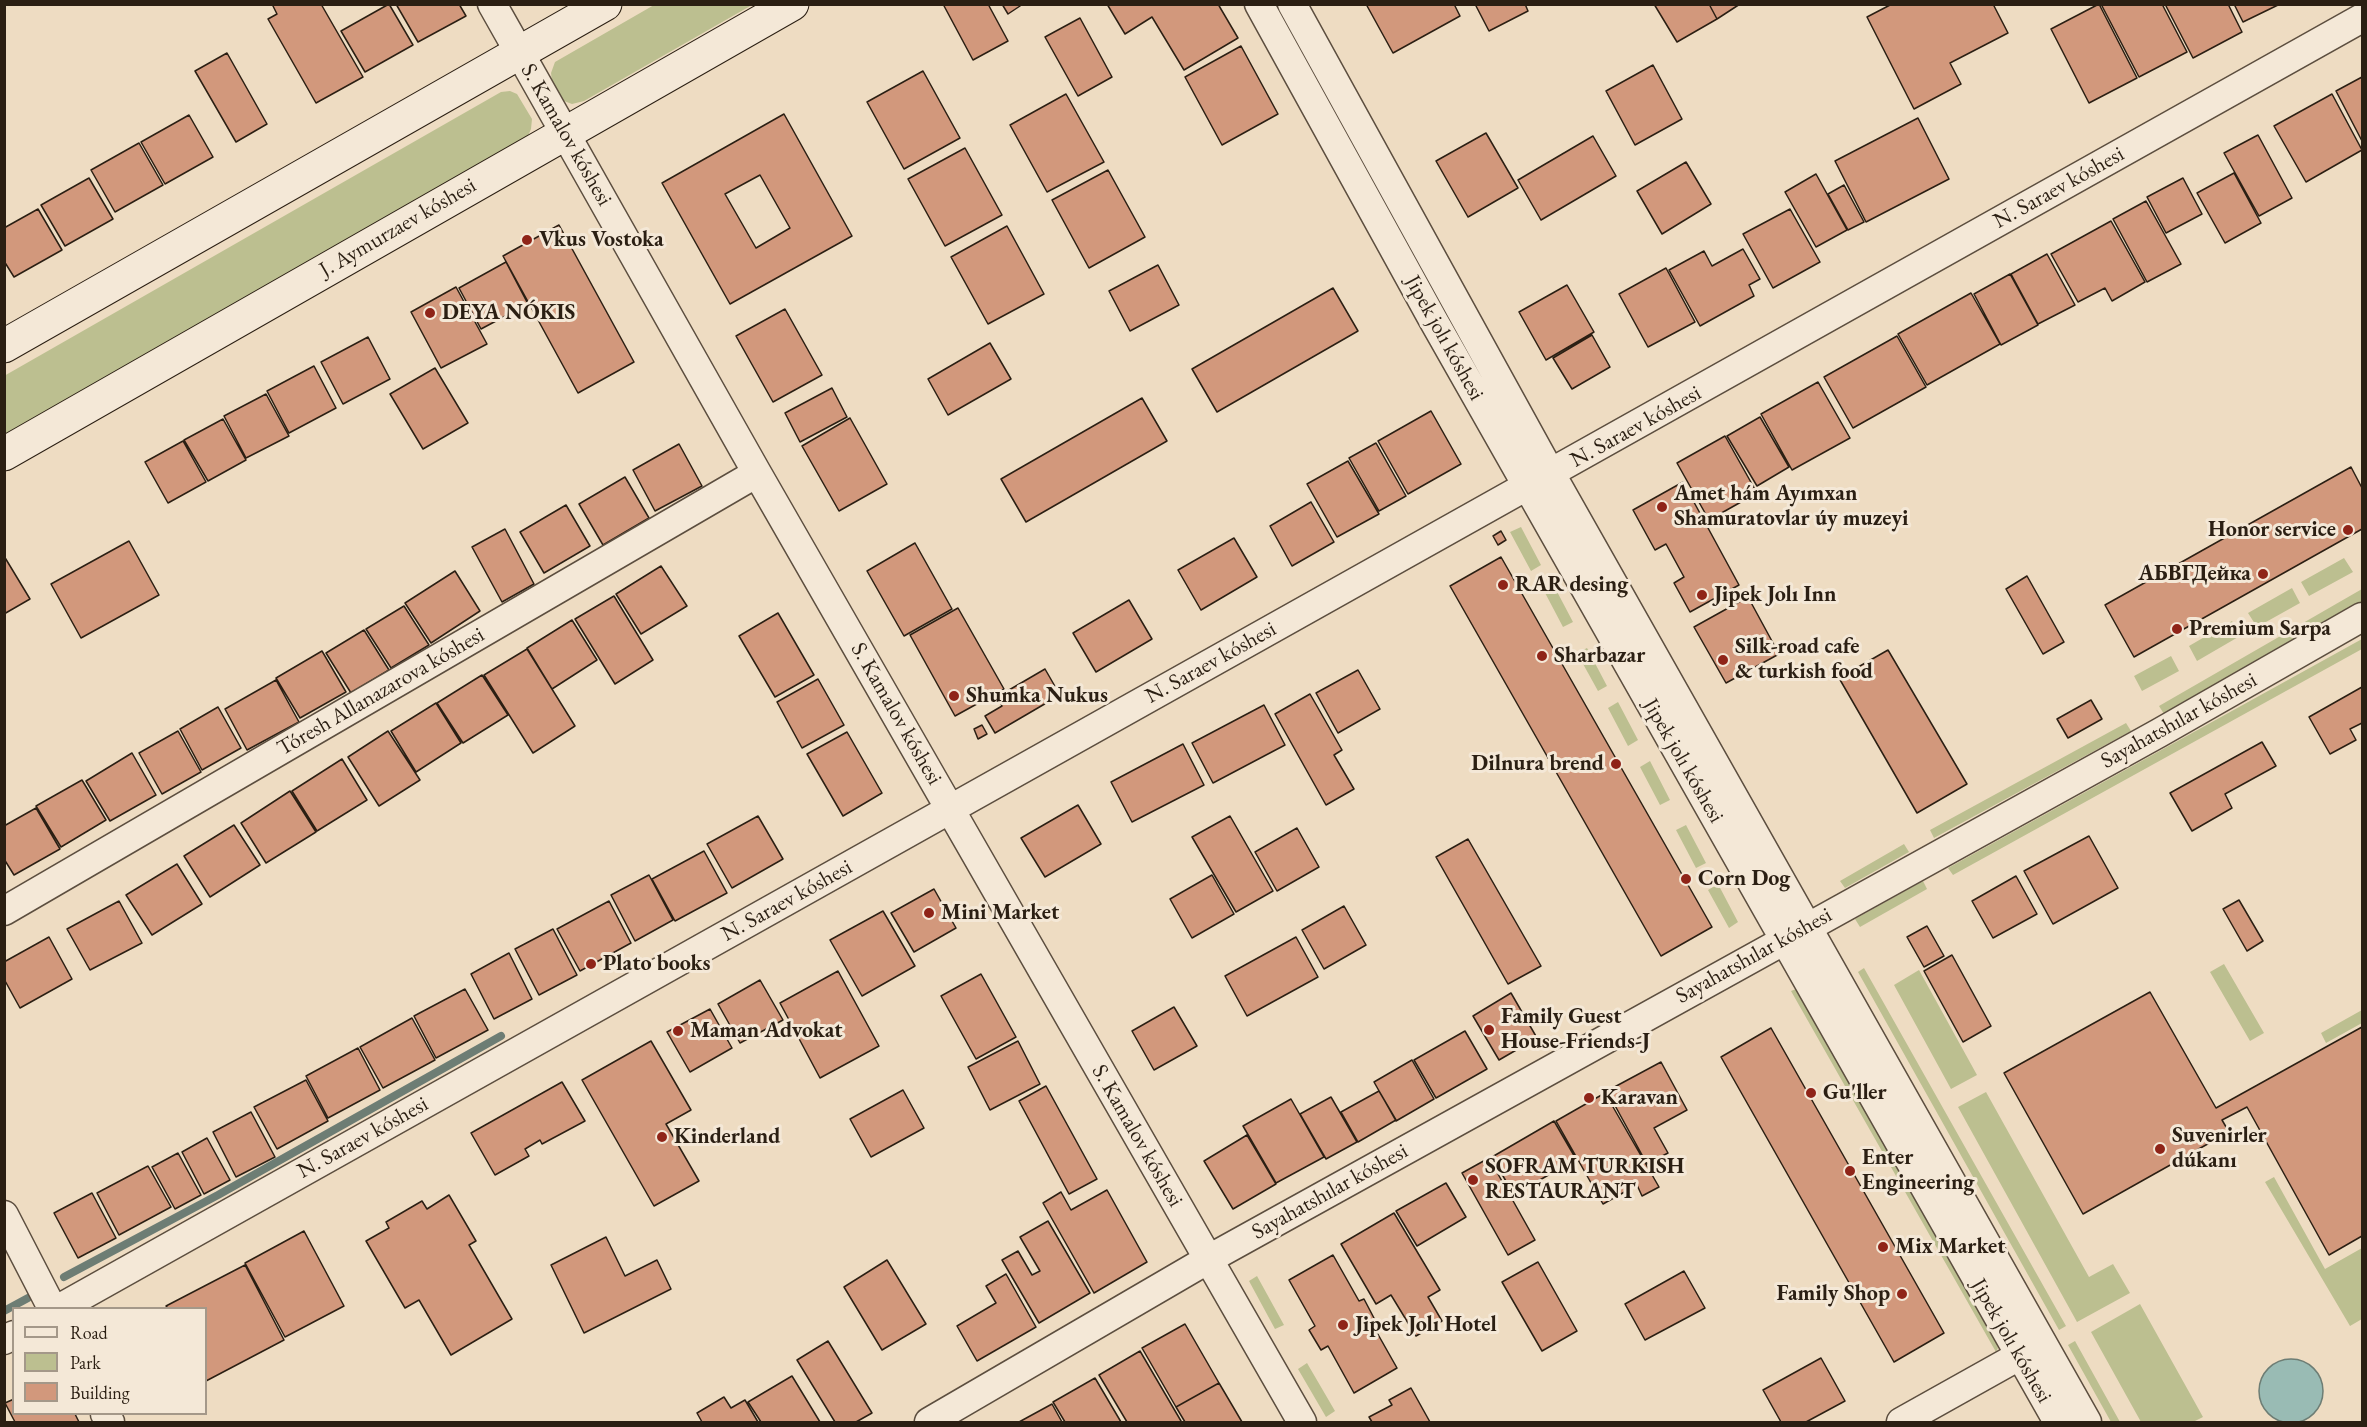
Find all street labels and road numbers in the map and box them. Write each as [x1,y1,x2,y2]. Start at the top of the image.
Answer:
street label: S. Kamalov kóshesi [515,59,617,211]
street label: N. Saraev kóshesi [1989,141,2129,235]
street label: J. Aymurzaev kóshesi [315,172,481,284]
street label: Jipek jolı kóshesi [1399,271,1489,405]
street label: N. Saraev kóshesi [1566,380,1706,474]
street label: N. Saraev kóshesi [1141,616,1281,710]
street label: Tóresh Allanazarova kóshesi [273,622,489,762]
street label: S. Kamalov kóshesi [845,638,947,790]
street label: Sayahatshılar kóshesi [2096,667,2262,775]
street label: Jipek jolı kóshesi [1637,694,1729,828]
street label: N. Saraev kóshesi [717,854,857,948]
street label: Sayahatshılar kóshesi [1671,902,1837,1010]
street label: S. Kamalov kóshesi [1086,1060,1188,1212]
street label: N. Saraev kóshesi [293,1091,433,1185]
street label: Sayahatshılar kóshesi [1247,1138,1413,1246]
street label: Jipek jolı kóshesi [1965,1274,2057,1408]

